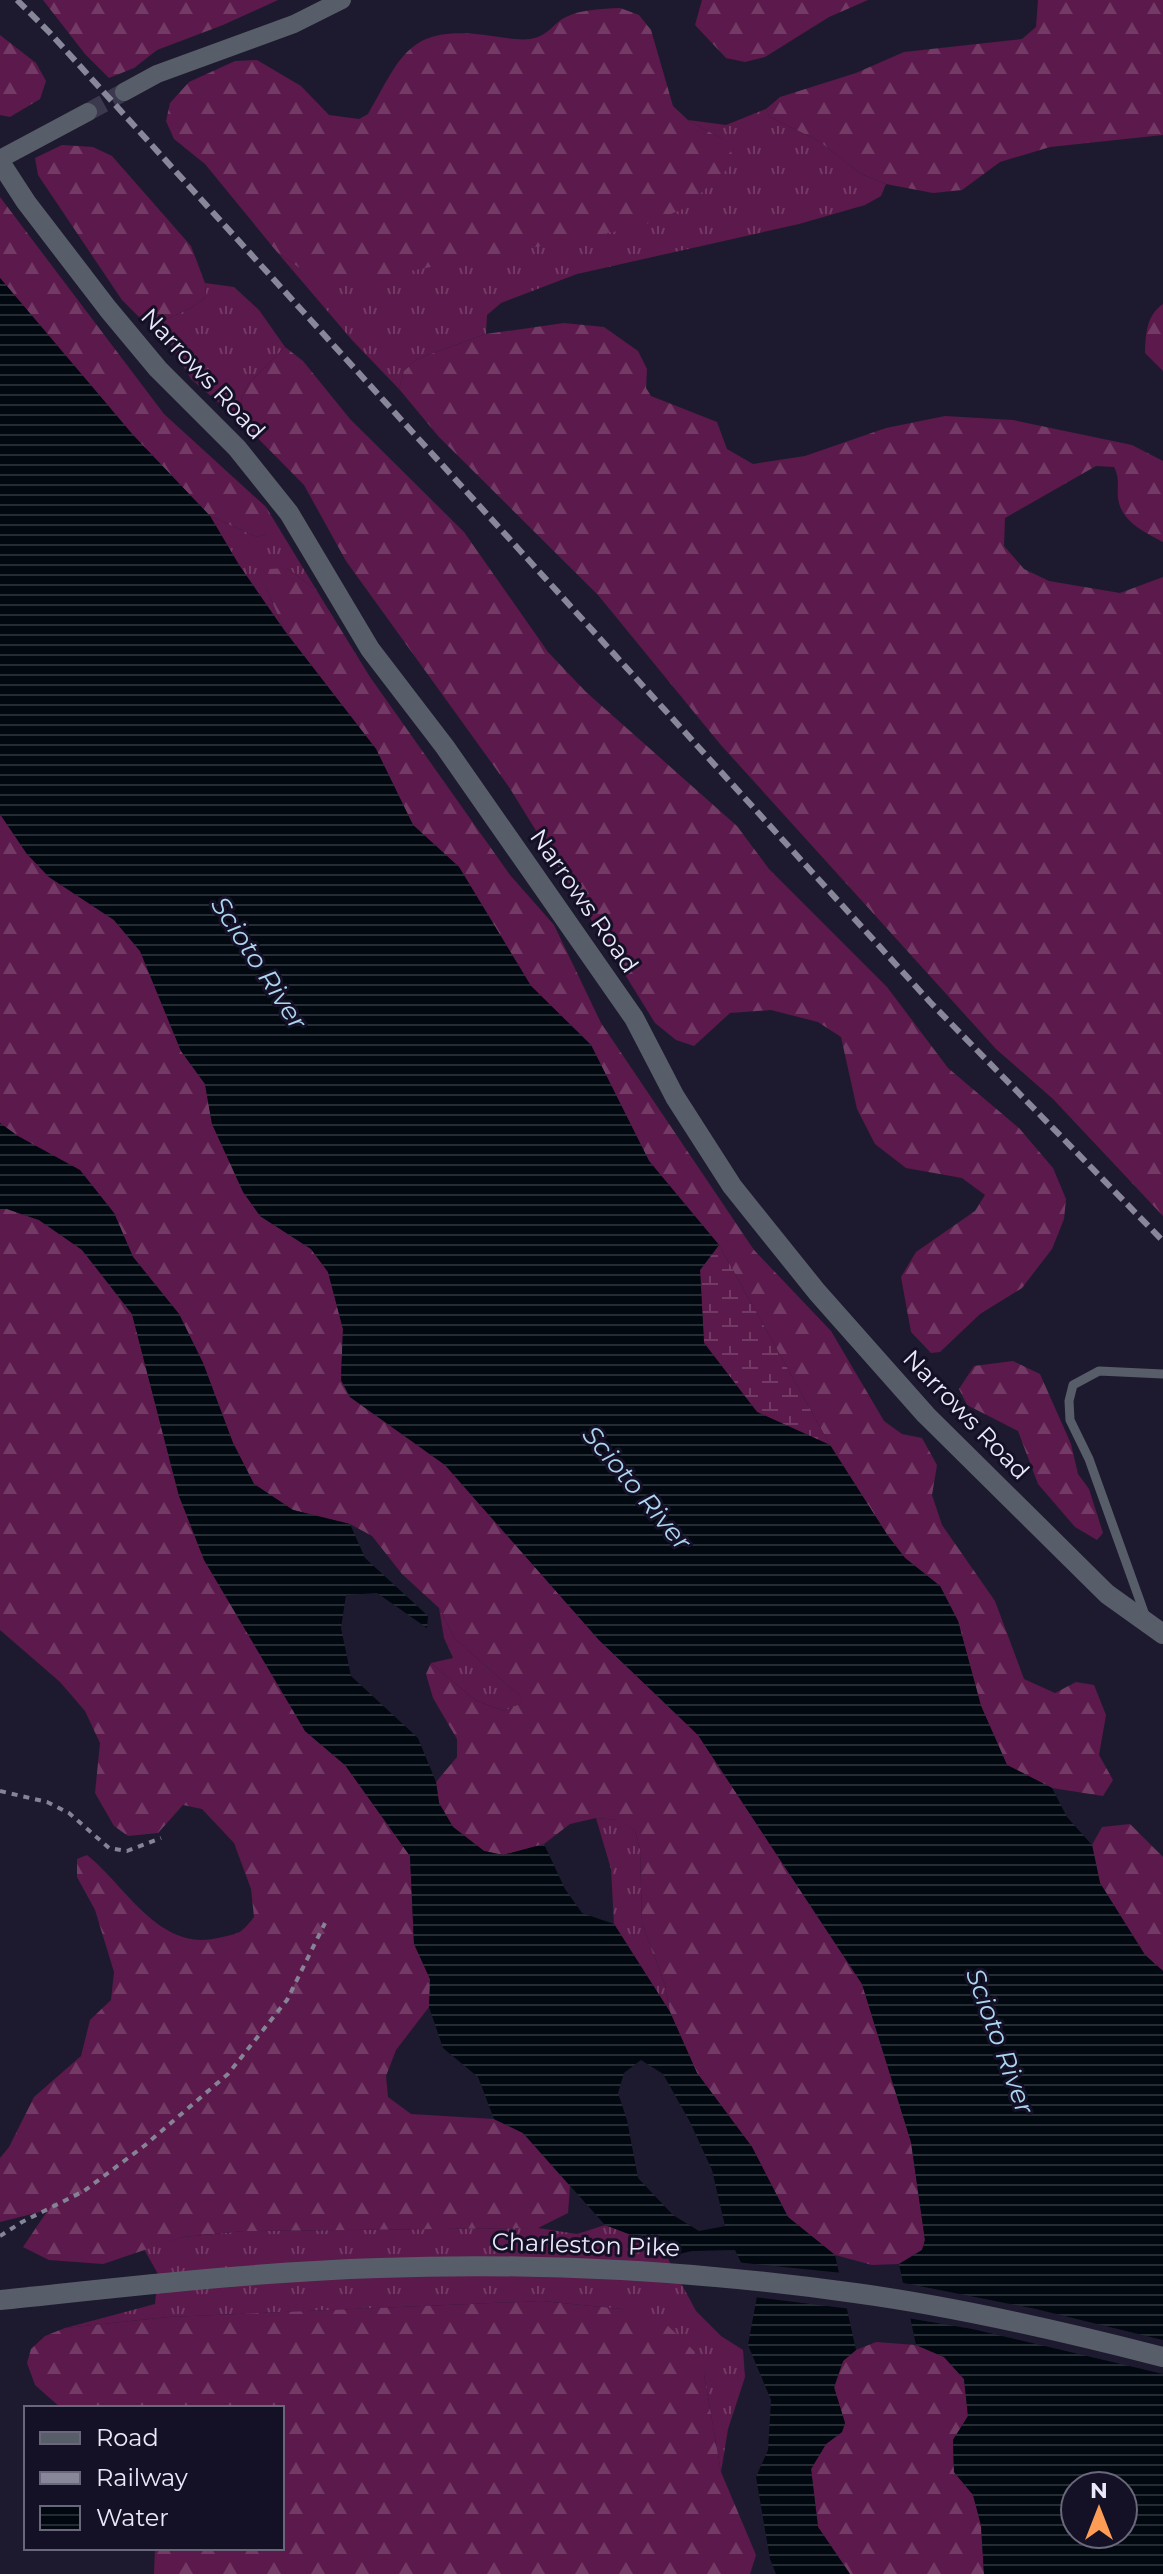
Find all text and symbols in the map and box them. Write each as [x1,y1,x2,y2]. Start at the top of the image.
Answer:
street label: Narrows Road [135,302,272,445]
street label: Narrows Road [524,823,645,978]
water label: Scioto River [204,890,314,1036]
street label: Narrows Road [897,1344,1035,1485]
water label: Scioto River [576,1419,699,1557]
water label: Scioto River [959,1964,1041,2119]
street label: Charleston Pike [491,2227,681,2262]
legend [24,2406,284,2550]
text: Road [96,2423,159,2452]
text: Railway [96,2463,188,2492]
north arrow [1059,2470,1139,2550]
text: N [1090,2477,1108,2504]
text: Water [96,2503,169,2532]

